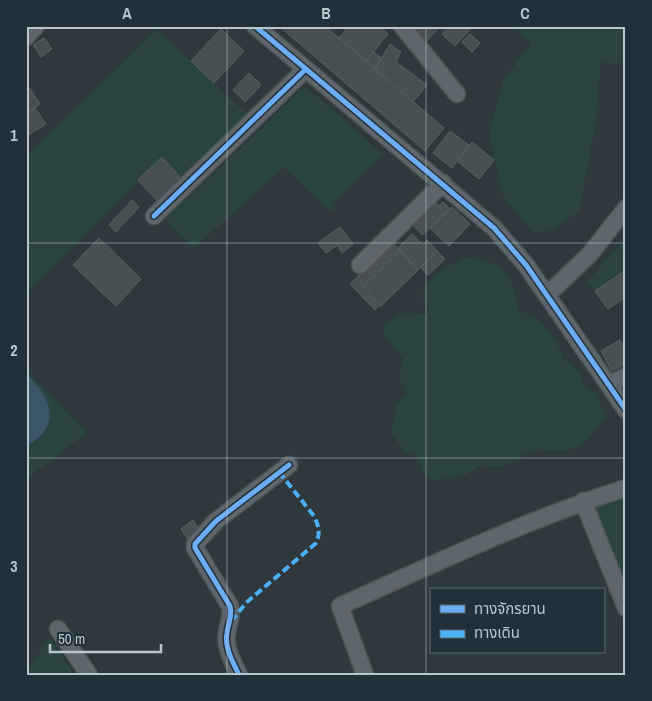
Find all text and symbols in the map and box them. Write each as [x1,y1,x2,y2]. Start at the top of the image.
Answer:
text: A [122,2,132,24]
text: B [321,2,331,24]
text: C [520,2,530,24]
text: 1 [10,124,18,146]
text: 2 [10,339,18,361]
text: 3 [10,555,18,577]
legend [430,588,604,654]
text: ทางจักรยาน [474,598,546,619]
scale bar [50,621,161,653]
text: ทางเดิน [474,622,520,643]
text: 50 m [58,628,85,649]

